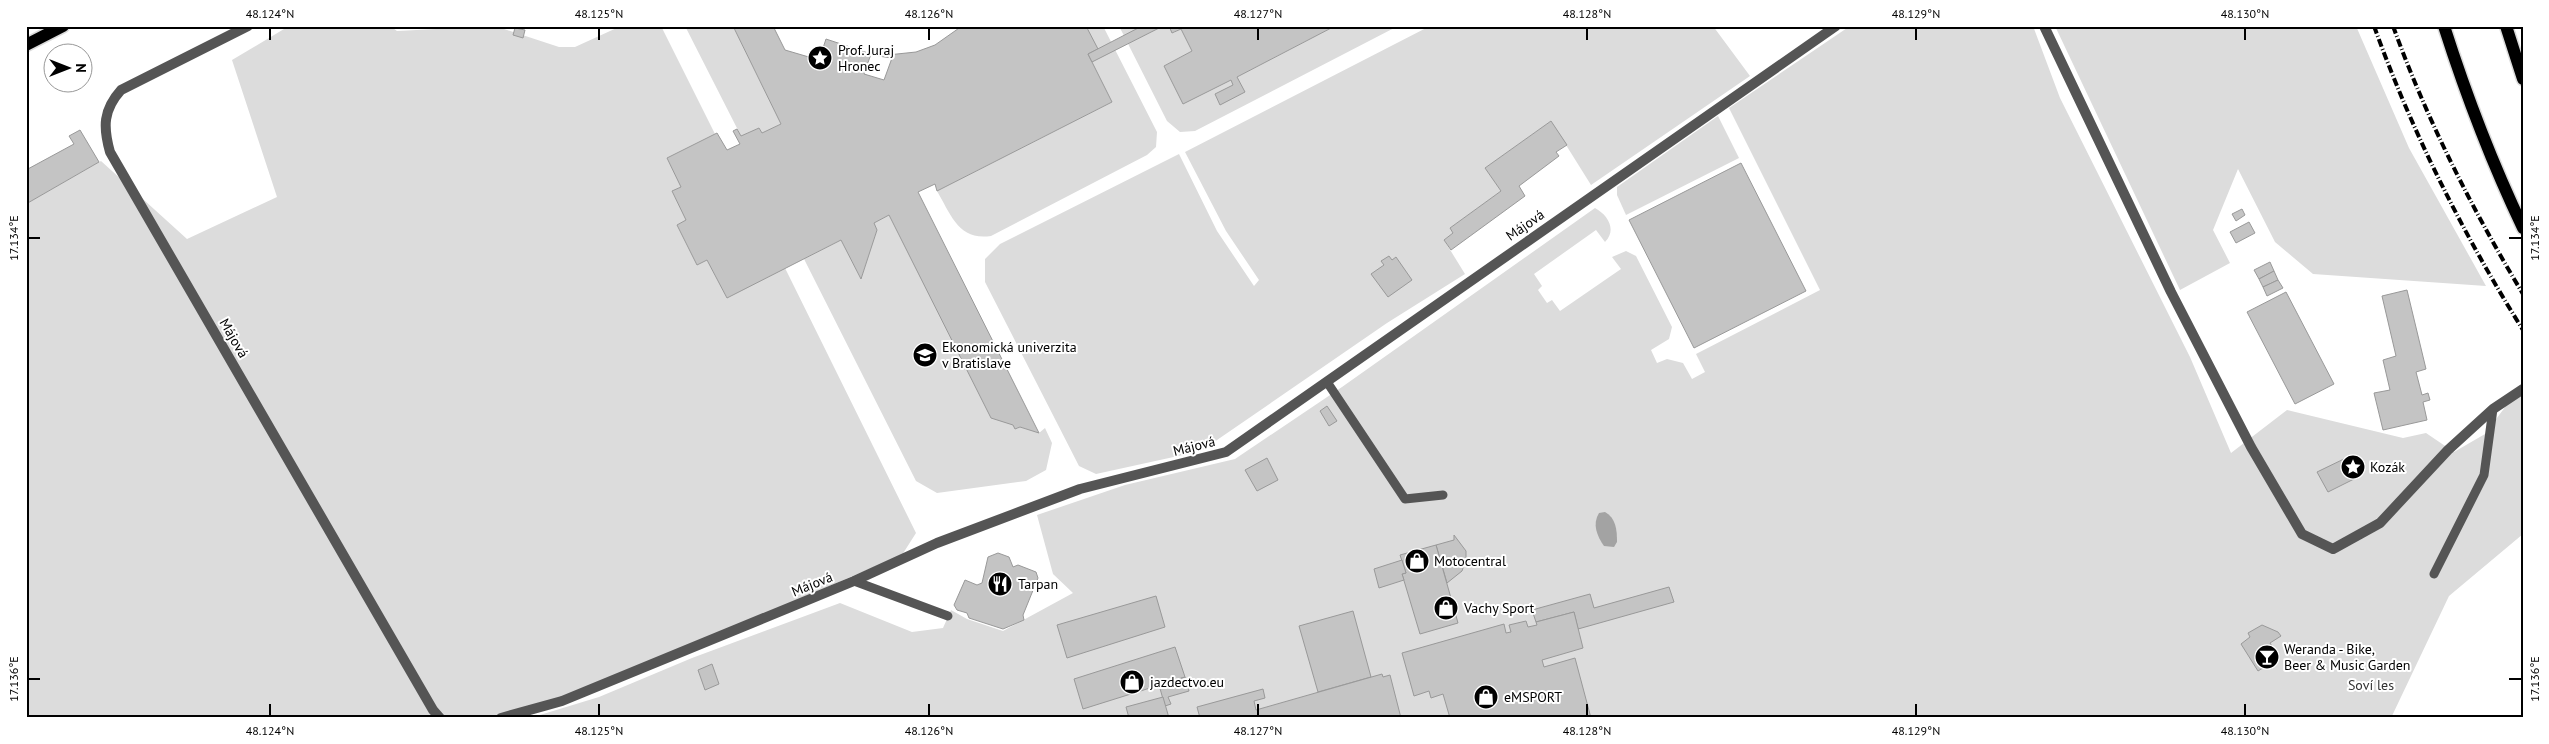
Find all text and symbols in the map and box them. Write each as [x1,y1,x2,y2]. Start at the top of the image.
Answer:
text: 48.124°N [246,6,294,21]
text: 48.125°N [575,6,623,21]
text: 48.126°N [905,6,953,21]
text: 48.127°N [1234,6,1282,21]
text: 48.128°N [1563,6,1611,21]
text: 48.129°N [1892,6,1940,21]
text: 48.130°N [2221,6,2269,21]
place label: Prof. Juraj Hronec [838,41,894,75]
north arrow [42,42,92,92]
place icon: Prof. Juraj Hronec [807,45,833,71]
text: N [72,63,90,73]
street label: Májová [1502,205,1548,245]
text: 17.134°E [6,215,21,261]
text: 17.134°E [2527,215,2542,261]
street label: Májová [216,315,253,361]
place label: Ekonomická univerzita v Bratislave [942,338,1077,372]
school or university icon: Ekonomická univerzita v Bratislave [912,342,938,368]
street label: Májová [1171,432,1217,460]
place icon: Kozák [2340,454,2366,480]
place label: Kozák [2370,458,2405,476]
shop icon: Motocentral [1404,548,1430,574]
place label: Motocentral [1434,552,1506,570]
street label: Májová [789,568,835,600]
restaurant icon: Tarpan [987,571,1013,597]
place label: Tarpan [1018,575,1058,593]
shop icon: Vachy Sport [1433,595,1459,621]
place label: Vachy Sport [1463,599,1535,617]
place label: Weranda - Bike, Beer & Music Garden [2284,640,2410,674]
bar icon: Weranda - Bike, Beer & Music Garden [2254,644,2280,670]
text: 17.136°E [6,656,21,702]
text: 17.136°E [2527,656,2542,702]
shop icon: jazdectvo.eu [1119,669,1145,695]
place label: jazdectvo.eu [1150,673,1224,691]
park label: Soví les [2348,676,2394,694]
shop icon: eMSPORT [1473,684,1499,710]
place label: eMSPORT [1504,688,1562,706]
text: 48.124°N [246,723,294,738]
text: 48.125°N [575,723,623,738]
text: 48.126°N [905,723,953,738]
text: 48.127°N [1234,723,1282,738]
text: 48.128°N [1563,723,1611,738]
text: 48.129°N [1892,723,1940,738]
text: 48.130°N [2221,723,2269,738]

